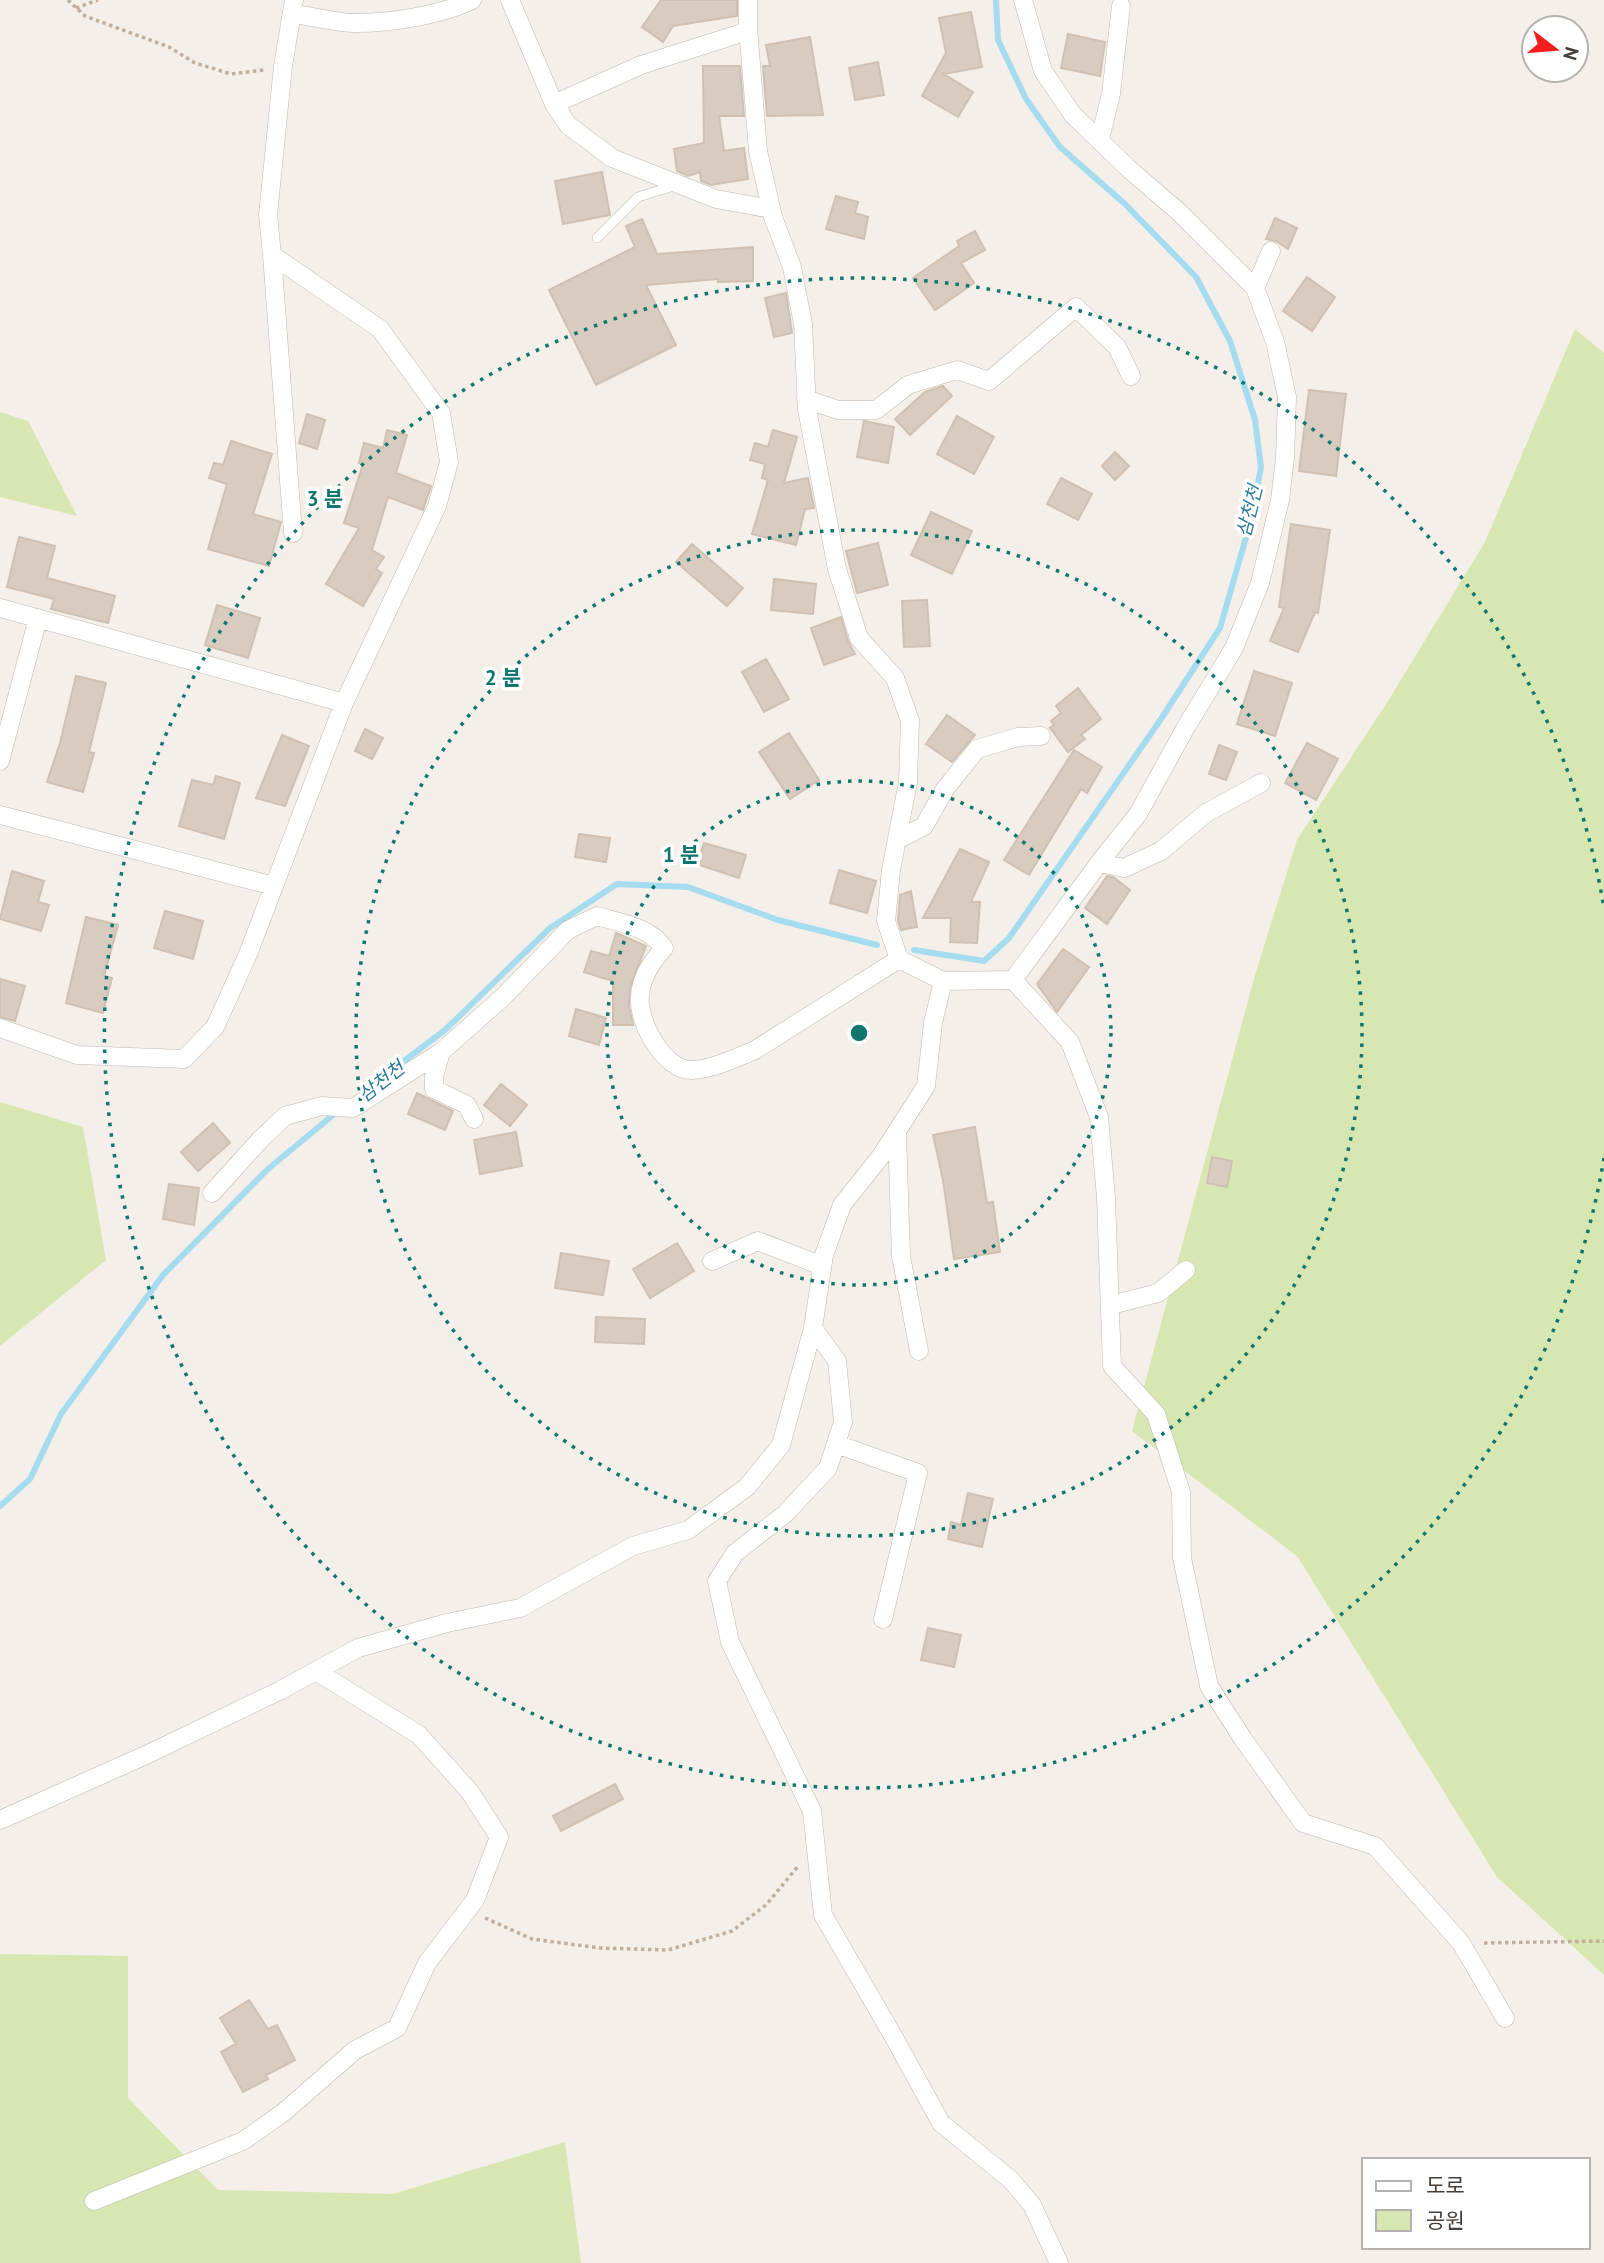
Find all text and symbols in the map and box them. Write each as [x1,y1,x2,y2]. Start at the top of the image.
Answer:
north arrow [1520,14,1590,84]
text: N [1558,44,1585,63]
water label: 삼천천 [1231,481,1267,539]
text: 3 분 [307,485,343,512]
text: 2 분 [485,664,521,691]
text: 1 분 [663,841,699,868]
centre of rings [847,1021,871,1045]
water label: 삼천천 [353,1054,410,1107]
legend [1362,2158,1590,2249]
text: 도로 [1426,2172,1465,2199]
text: 공원 [1426,2207,1465,2234]

